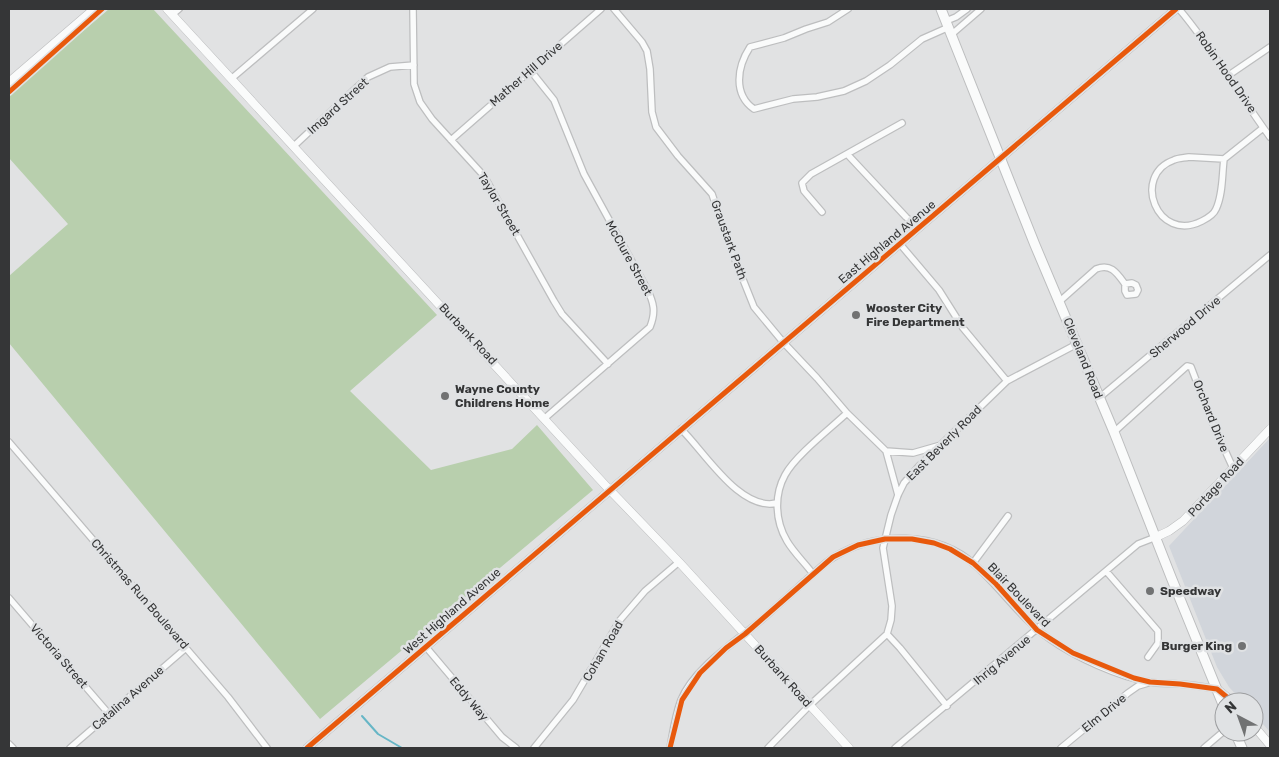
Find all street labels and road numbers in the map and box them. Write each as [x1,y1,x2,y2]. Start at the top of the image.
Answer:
street label: Robin Hood Drive [1193,29,1259,116]
street label: Mather Hill Drive [487,39,565,109]
street label: Imgard Street [305,75,371,137]
street label: Taylor Street [475,170,523,238]
street label: East Highland Avenue [836,197,939,287]
street label: Graustark Path [708,198,750,282]
street label: McClure Street [603,218,655,298]
street label: Sherwood Drive [1147,293,1224,361]
street label: Burbank Road [436,301,500,367]
street label: Cleveland Road [1060,316,1106,400]
street label: Orchard Drive [1190,378,1232,454]
street label: East Beverly Road [904,403,984,483]
street label: Portage Road [1185,455,1247,519]
street label: Christmas Run Boulevard [88,536,192,652]
street label: Blair Boulevard [985,560,1053,630]
street label: West Highland Avenue [400,565,504,657]
street label: Cohan Road [580,618,626,684]
street label: Victoria Street [27,621,91,691]
street label: Ihrig Avenue [971,632,1033,688]
street label: Burbank Road [752,642,814,710]
street label: Catalina Avenue [89,663,167,733]
street label: Eddy Way [447,674,492,724]
street label: Elm Drive [1079,691,1129,735]

